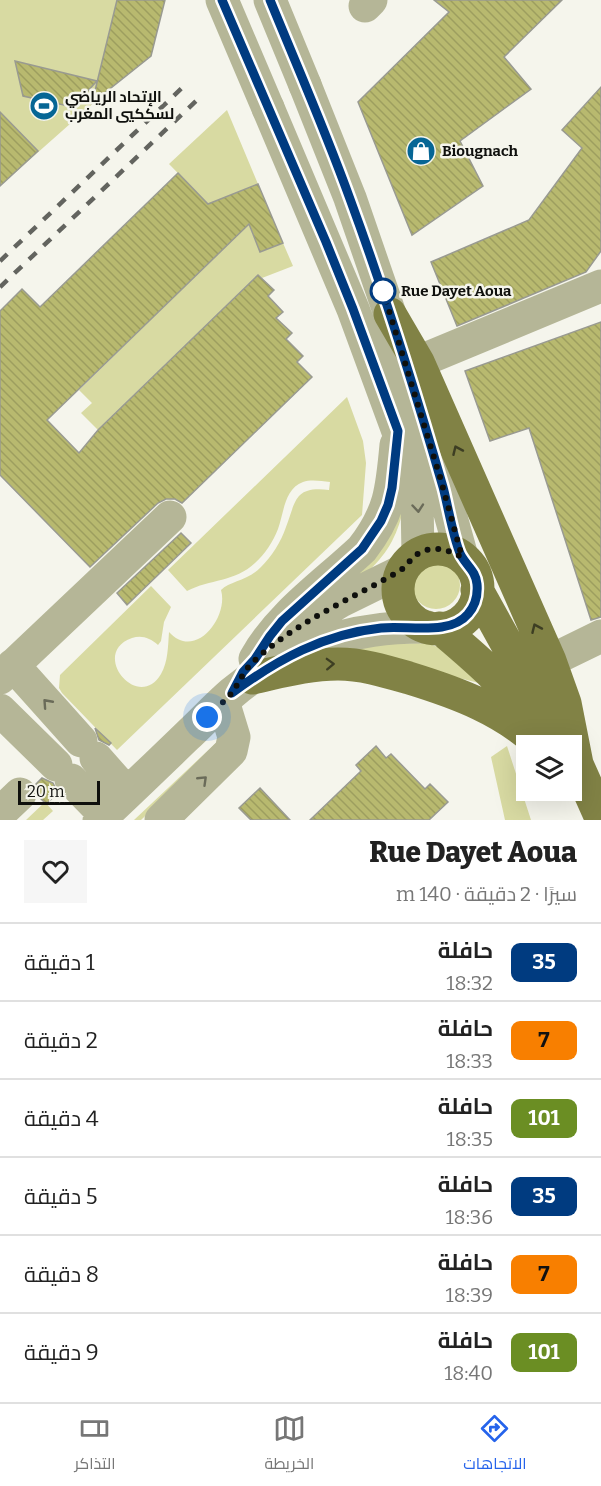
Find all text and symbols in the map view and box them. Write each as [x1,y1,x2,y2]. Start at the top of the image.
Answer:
place label: الإتحاد الرياضي لسككيي المغرب [65,88,174,123]
sports icon: الإتحاد الرياضي لسككيي المغرب [28,90,60,122]
shop icon: Biougnach [405,135,437,167]
place label: Biougnach [442,142,519,160]
marker: Rue Dayet Aoua [370,278,396,304]
place label: Rue Dayet Aoua [401,282,512,300]
one-way arrow [452,445,464,456]
one-way arrow [411,503,424,512]
one-way arrow [531,623,543,634]
one-way arrow [326,658,335,671]
one-way arrow [43,699,54,710]
your location [192,702,222,732]
map controls [516,735,582,801]
button: layers [516,735,582,801]
one-way arrow [195,776,206,787]
scale bar [18,778,100,806]
text: 20 m [27,782,64,801]
text: Rue Dayet Aoua [369,836,577,869]
button: heart [24,840,87,903]
text: سيرًا · 2 دقيقة · 140 m [396,882,577,906]
text: حافلة [438,937,493,964]
text: 1 دقيقة [24,949,95,976]
text: 35 [532,949,556,975]
text: 18:32 [446,971,493,995]
text: حافلة [438,1015,493,1042]
text: 2 دقيقة [24,1027,98,1054]
text: 7 [538,1027,550,1053]
text: 18:33 [446,1049,493,1073]
text: حافلة [438,1093,493,1120]
text: 4 دقيقة [24,1105,98,1132]
text: 101 [528,1105,560,1131]
text: 18:35 [447,1127,493,1151]
text: حافلة [438,1171,493,1198]
text: 5 دقيقة [24,1183,97,1210]
text: 35 [532,1183,556,1209]
text: 18:36 [446,1205,493,1229]
text: حافلة [438,1249,493,1276]
text: 8 دقيقة [24,1261,99,1288]
text: 7 [538,1261,550,1287]
text: 18:39 [446,1283,493,1307]
text: حافلة [438,1327,493,1354]
text: 9 دقيقة [24,1339,99,1366]
text: 101 [528,1339,560,1365]
text: 18:40 [444,1361,493,1385]
tab: التذاكر [74,1412,116,1478]
tab: الخريطة [264,1412,314,1478]
tab: الاتجاهات [463,1412,527,1478]

